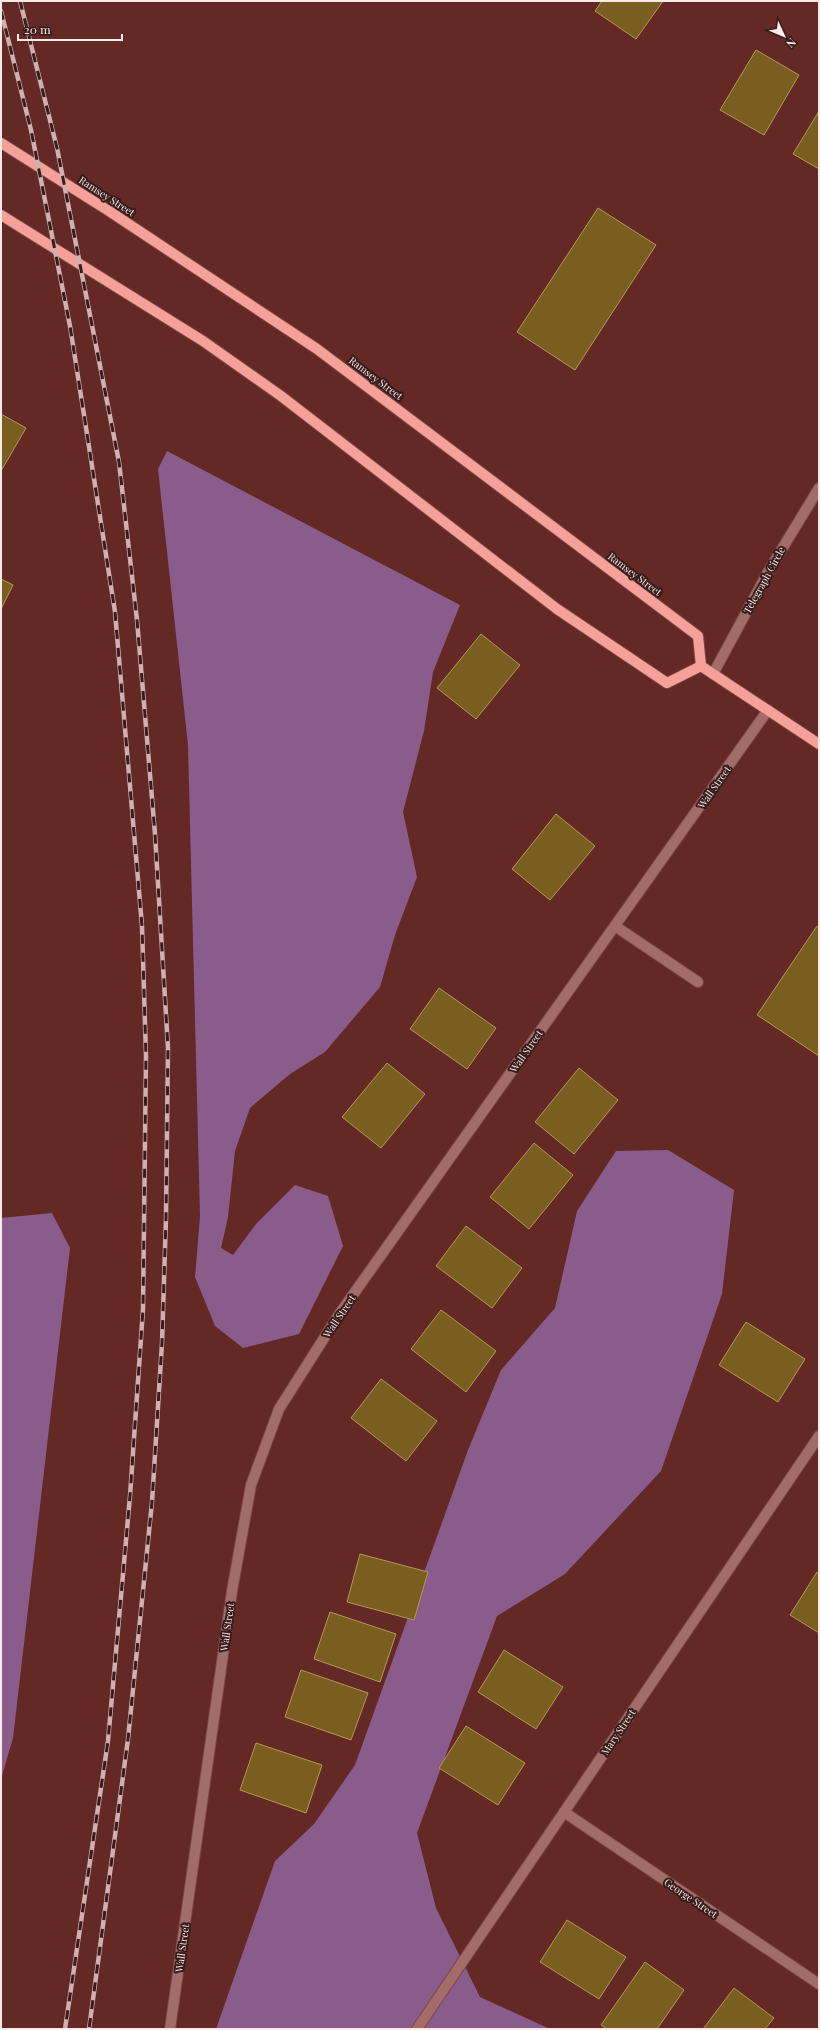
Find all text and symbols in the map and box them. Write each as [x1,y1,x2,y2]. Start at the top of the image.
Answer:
scale bar [18,16,122,42]
north arrow [764,16,804,56]
text: 20 m [24,21,51,37]
text: N [783,35,800,51]
street label: Ramsey Street [76,173,138,220]
street label: Ramsey Street [346,353,406,403]
street label: Telegraph Circle [740,544,788,616]
street label: Ramsey Street [605,549,665,599]
street label: Wall Street [694,763,734,812]
street label: Wall Street [506,1027,546,1076]
street label: Wall Street [319,1292,359,1341]
street label: Wall Street [217,1602,237,1653]
street label: Mary Street [598,1706,639,1758]
street label: George Street [662,1875,721,1921]
street label: Wall Street [172,1923,192,1974]

